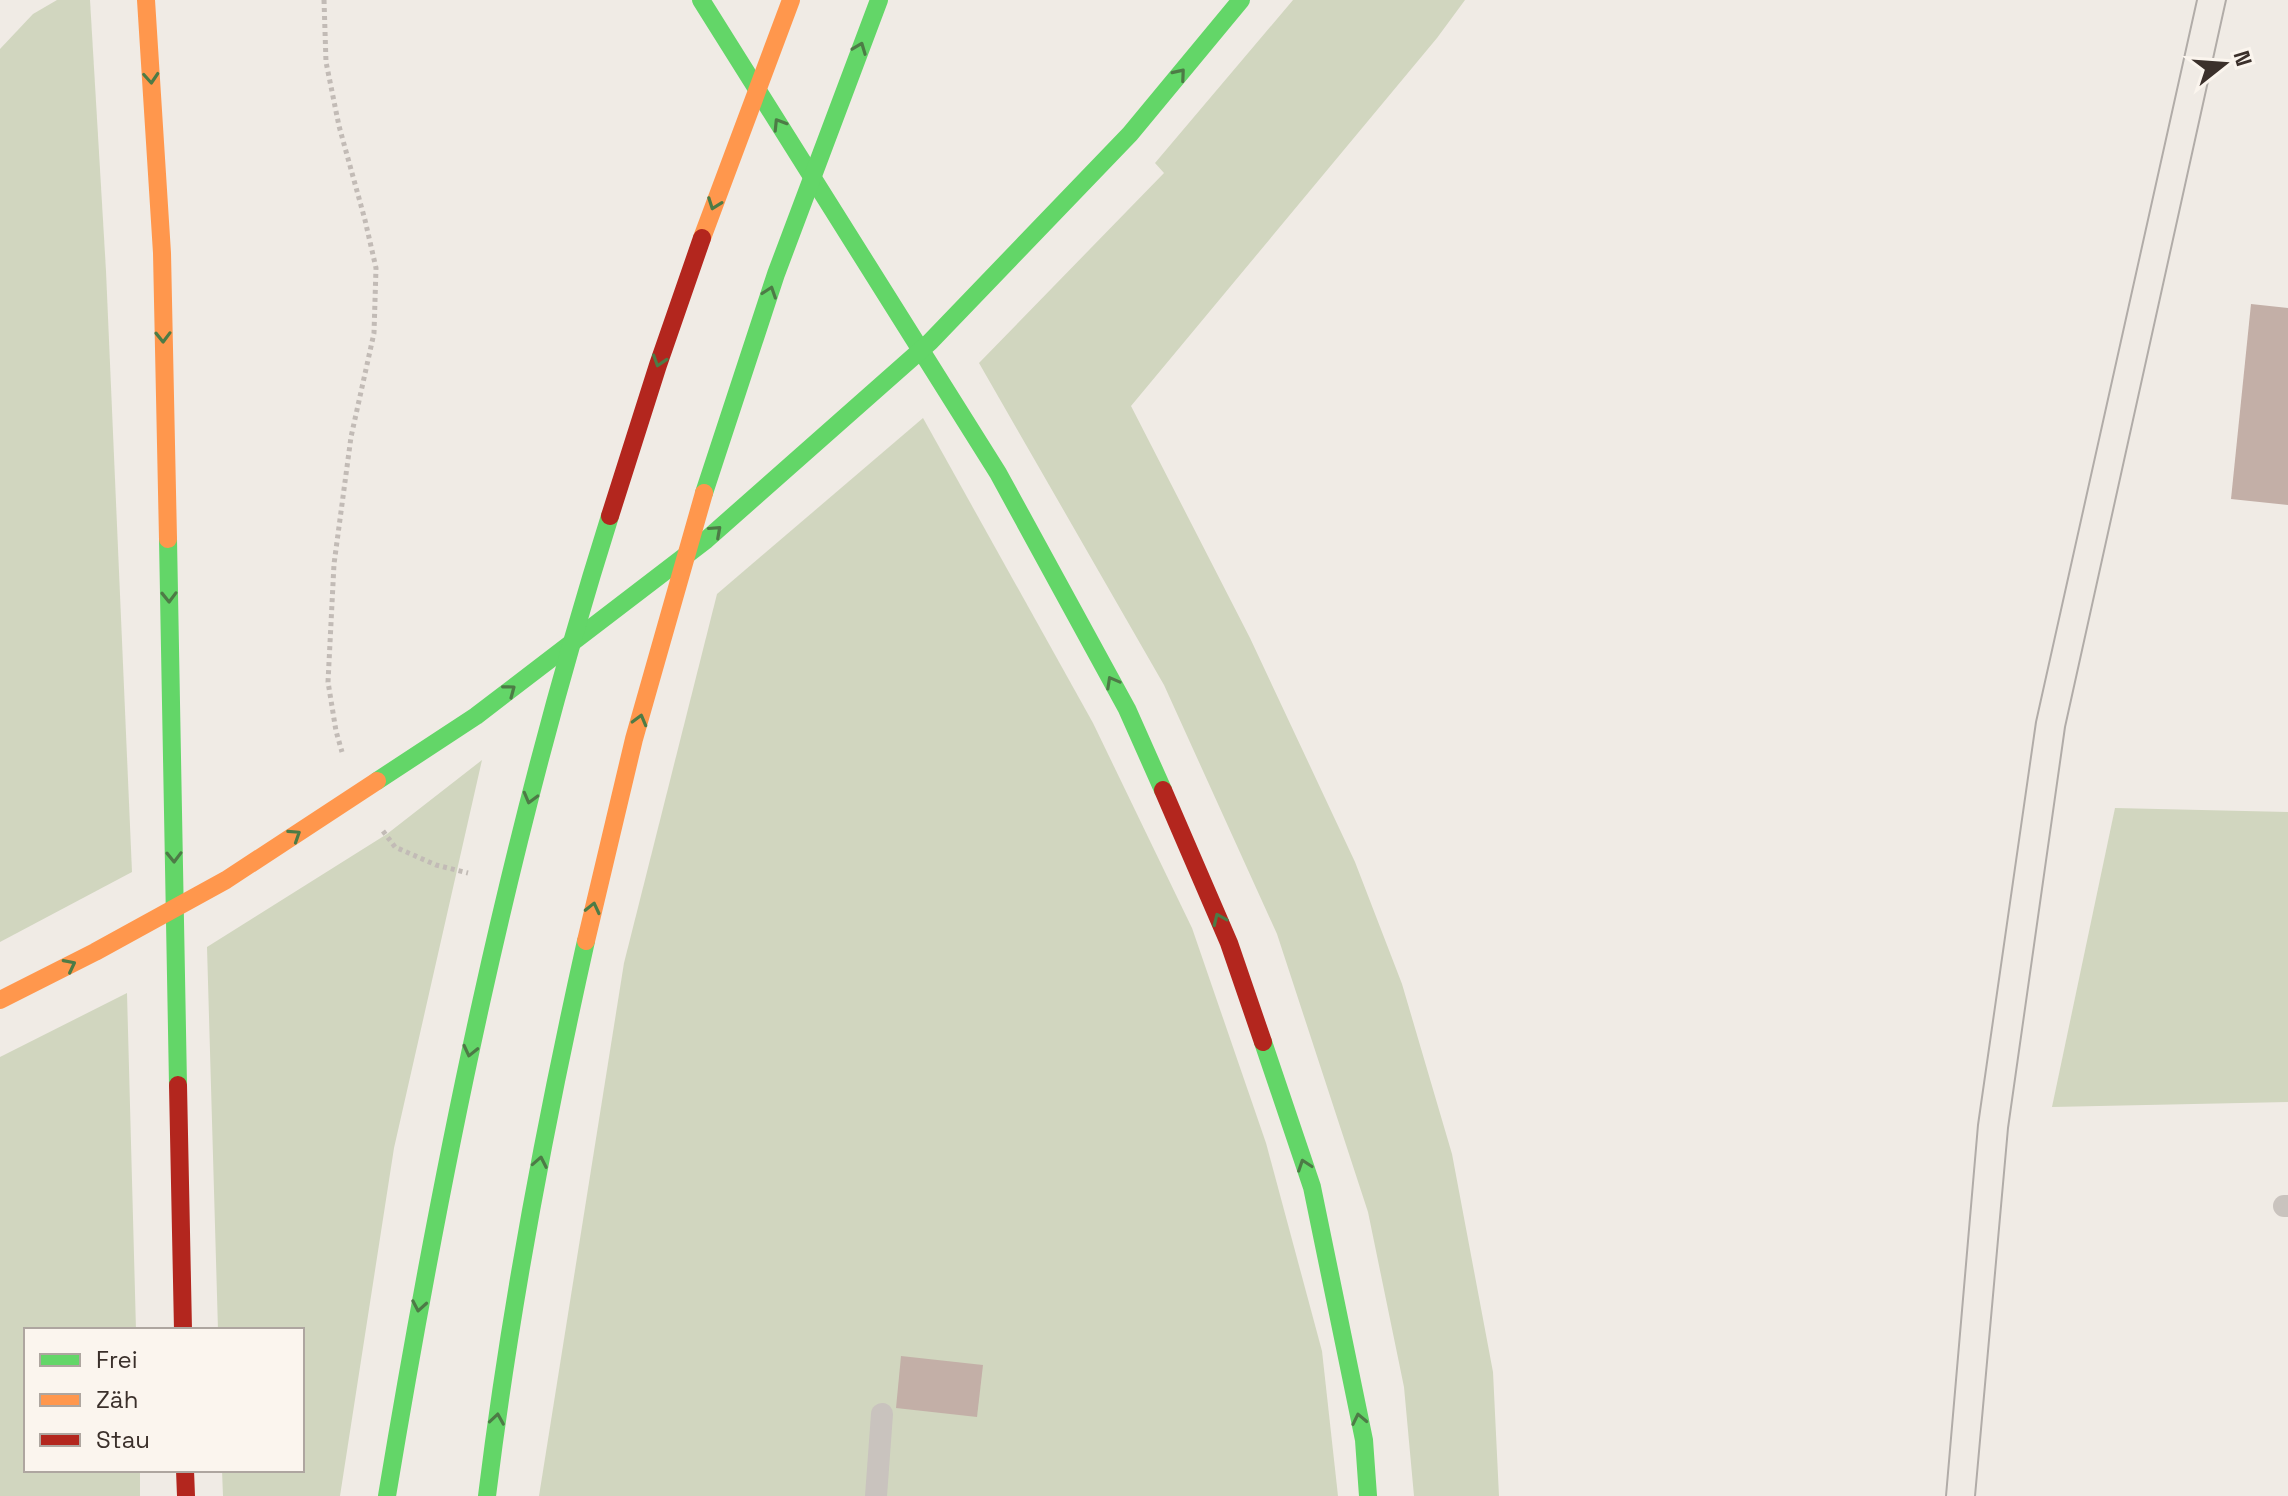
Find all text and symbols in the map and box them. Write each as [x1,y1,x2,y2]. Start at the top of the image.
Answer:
north arrow [2184,24,2264,104]
one-way arrow [850,42,867,56]
text: N [2228,47,2259,69]
one-way arrow [1170,69,1185,83]
one-way arrow [142,72,159,85]
one-way arrow [773,119,788,133]
one-way arrow [707,196,723,210]
one-way arrow [760,286,777,300]
one-way arrow [155,331,172,344]
one-way arrow [653,354,669,368]
one-way arrow [707,526,722,541]
one-way arrow [160,591,177,604]
one-way arrow [1107,676,1122,690]
one-way arrow [501,685,516,699]
one-way arrow [630,714,647,728]
one-way arrow [523,791,539,805]
one-way arrow [286,829,300,844]
one-way arrow [165,851,182,864]
one-way arrow [584,901,601,915]
one-way arrow [1212,913,1228,927]
one-way arrow [61,959,76,974]
one-way arrow [462,1044,479,1058]
one-way arrow [531,1156,548,1170]
one-way arrow [1298,1158,1314,1172]
one-way arrow [411,1299,428,1313]
legend [24,1328,304,1472]
text: Frei [96,1344,138,1375]
text: Zäh [96,1384,138,1415]
one-way arrow [488,1412,505,1426]
one-way arrow [1351,1412,1368,1426]
text: Stau [96,1424,150,1455]

